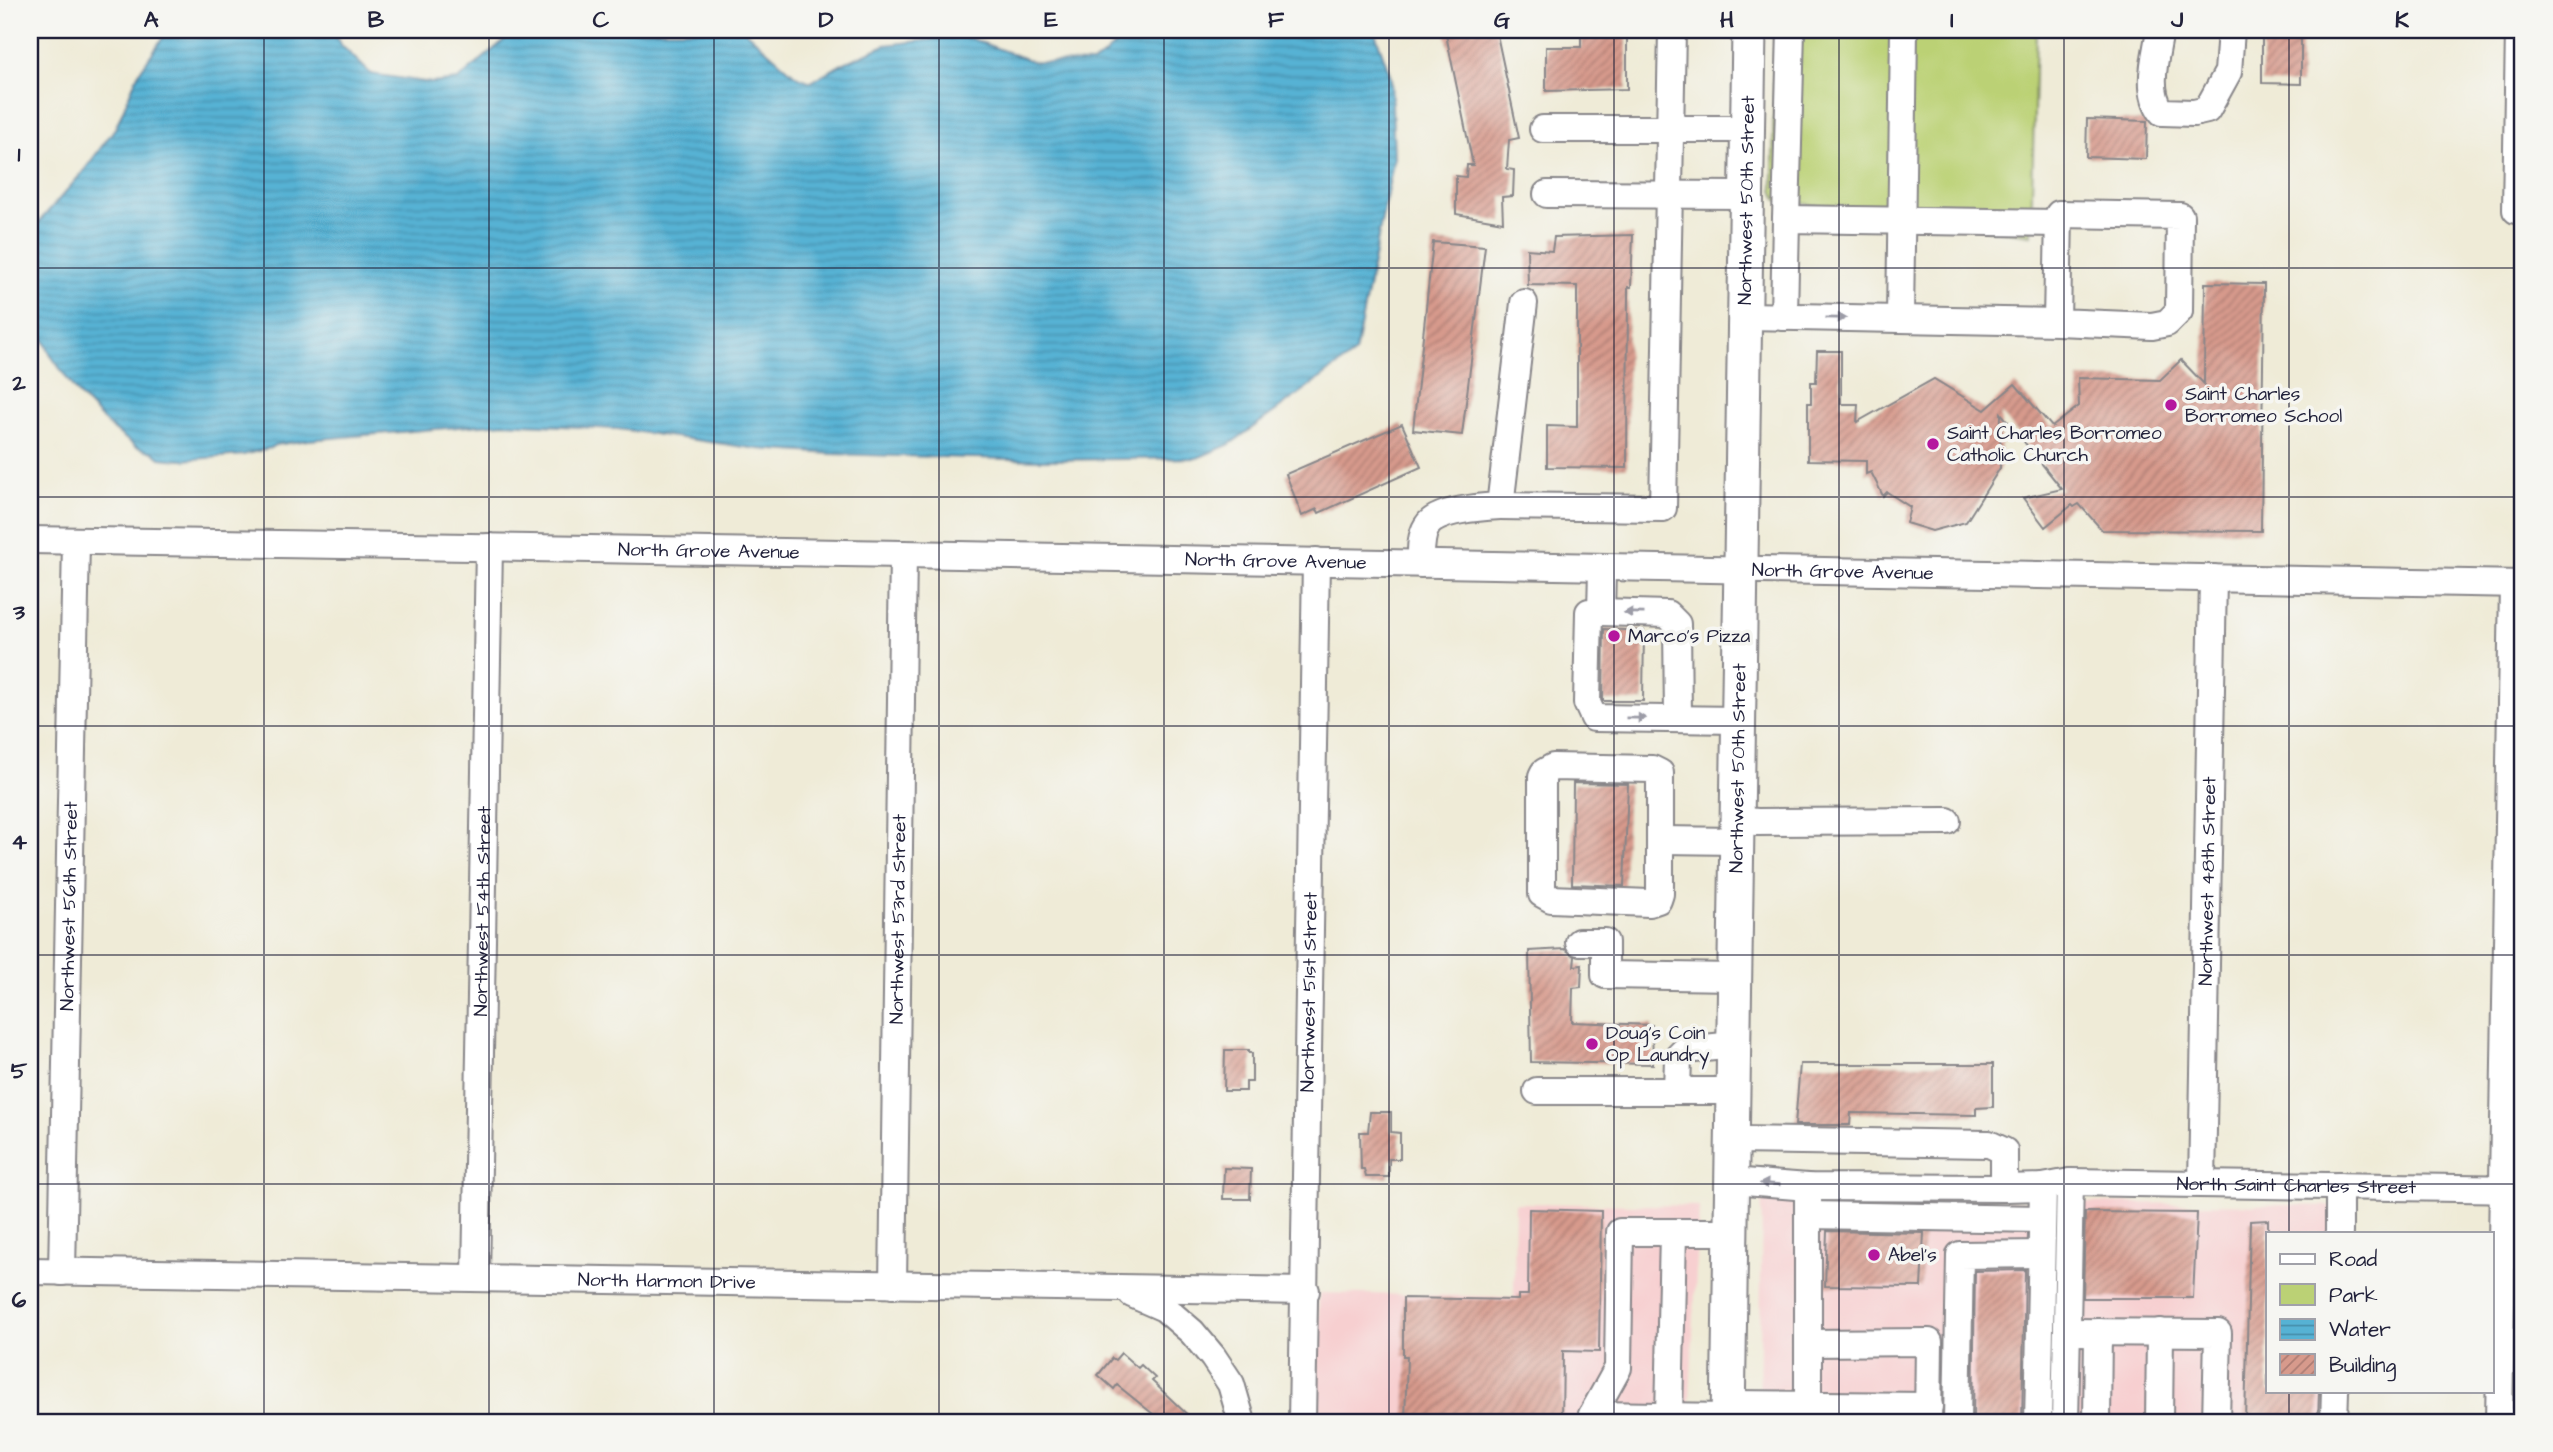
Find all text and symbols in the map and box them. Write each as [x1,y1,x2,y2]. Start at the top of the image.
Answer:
text: A [144,4,159,36]
text: B [368,4,385,36]
text: C [593,4,610,36]
text: D [819,4,834,36]
text: E [1044,4,1058,36]
text: F [1268,4,1285,36]
text: G [1494,4,1510,36]
text: H [1720,4,1734,36]
text: I [1950,4,1954,36]
text: J [2170,4,2184,36]
text: K [2395,4,2410,36]
street label: Northwest 50th Street [1731,95,1762,305]
text: 1 [18,138,21,170]
one-way arrow [1825,312,1847,323]
text: 2 [11,367,26,399]
place label: Saint Charles Borromeo School [2185,381,2342,430]
marker: Saint Charles Borromeo School [2163,397,2179,413]
place label: Saint Charles Borromeo Catholic Church [1947,420,2162,469]
marker: Saint Charles Borromeo Catholic Church [1925,436,1941,452]
street label: North Grove Avenue [618,536,800,566]
street label: North Grove Avenue [1185,546,1367,576]
street label: North Grove Avenue [1752,556,1934,587]
text: 3 [12,596,25,628]
one-way arrow [1623,607,1645,619]
place label: Marco's Pizza [1628,623,1751,650]
marker: Marco's Pizza [1606,628,1622,644]
street label: Northwest 50th Street [1723,663,1753,873]
one-way arrow [1625,712,1647,724]
street label: Northwest 48th Street [2192,776,2223,986]
street label: Northwest 56th Street [54,801,85,1011]
street label: Northwest 54th Street [467,805,498,1017]
street label: Northwest 53rd Street [883,813,913,1024]
text: 4 [11,826,27,858]
street label: Northwest 51st Street [1294,891,1324,1092]
place label: Doug's Coin Op Laundry [1606,1020,1710,1070]
marker: Doug's Coin Op Laundry [1584,1036,1600,1052]
text: 5 [11,1055,28,1087]
street label: North Saint Charles Street [2176,1170,2417,1201]
one-way arrow [1759,1178,1781,1189]
legend [2266,1232,2494,1392]
place label: Abel's [1888,1242,1937,1269]
text: Road [2329,1245,2377,1274]
marker: Abel's [1866,1247,1882,1263]
street label: North Harmon Drive [578,1266,756,1296]
text: Park [2329,1281,2378,1310]
text: 6 [12,1284,27,1316]
text: Water [2329,1315,2391,1344]
text: Building [2329,1351,2397,1382]

